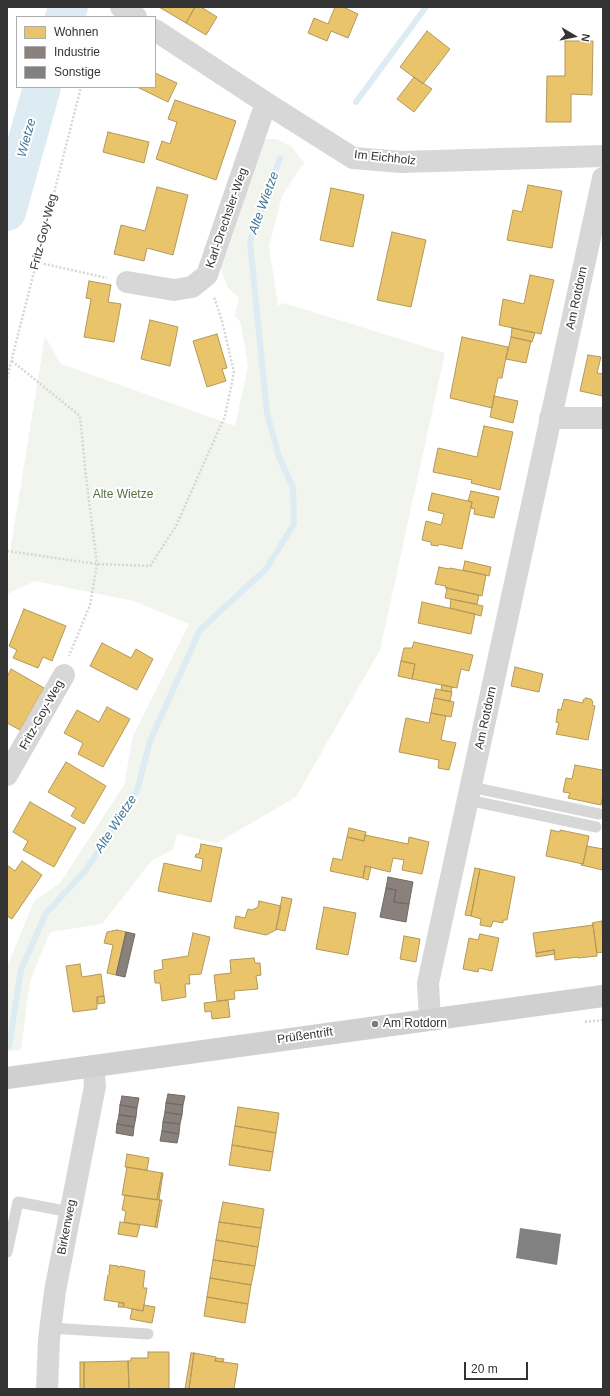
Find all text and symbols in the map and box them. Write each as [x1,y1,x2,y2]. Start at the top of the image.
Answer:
legend [16,16,156,88]
north arrow [554,16,594,56]
text: Wohnen [54,25,98,39]
text: N [579,33,592,43]
text: Industrie [54,45,100,59]
text: Sonstige [54,65,101,79]
water label: Wietze [14,117,40,159]
street label: Im Eichholz [353,148,417,168]
street label: Karl-Drechsler-Weg [203,166,251,270]
water label: Alte Wietze [245,169,283,237]
street label: Fritz-Goy-Weg [28,193,60,271]
street label: Am Rotdorn [563,265,591,331]
park label: Alte Wietze [93,488,153,502]
street label: Fritz-Goy-Weg [17,677,67,753]
street label: Am Rotdorn [472,685,500,751]
water label: Alte Wietze [92,792,140,856]
place label: Am Rotdorn [383,1017,447,1031]
marker: Am Rotdorn [370,1019,380,1029]
street label: Prüßentrift [276,1025,334,1047]
street label: Birkenweg [55,1198,79,1256]
scale bar [466,1354,530,1380]
text: 20 m [471,1362,498,1376]

